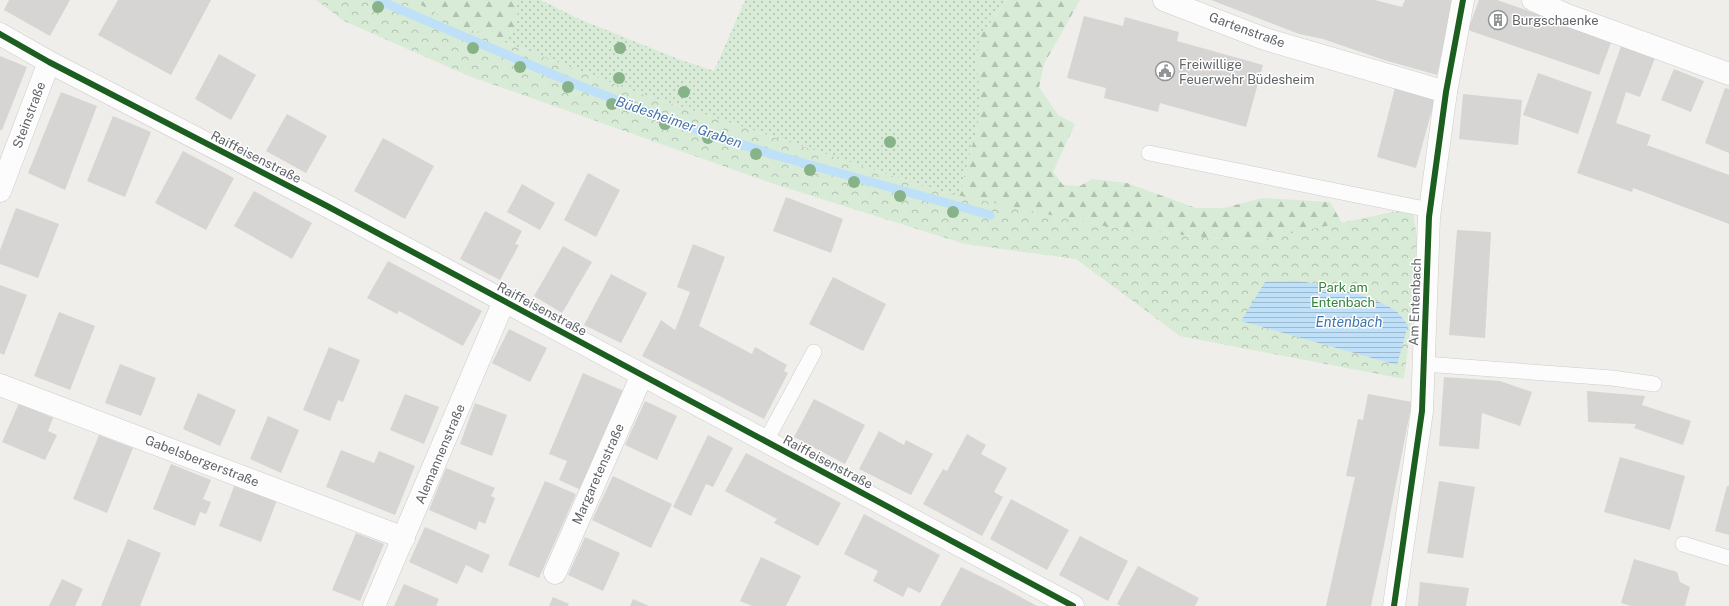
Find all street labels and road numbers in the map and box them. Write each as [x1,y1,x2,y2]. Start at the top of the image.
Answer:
street label: Gartenstraße [1207,9,1287,51]
street label: Steinstraße [9,80,49,150]
street label: Raiffeisenstraße [208,128,304,186]
street label: Am Entenbach [1406,258,1424,346]
street label: Raiffeisenstraße [495,279,589,339]
street label: Alemannenstraße [412,402,468,506]
street label: Margaretenstraße [569,421,627,527]
street label: Gabelsbergerstraße [143,432,261,490]
street label: Raiffeisenstraße [781,432,875,492]

